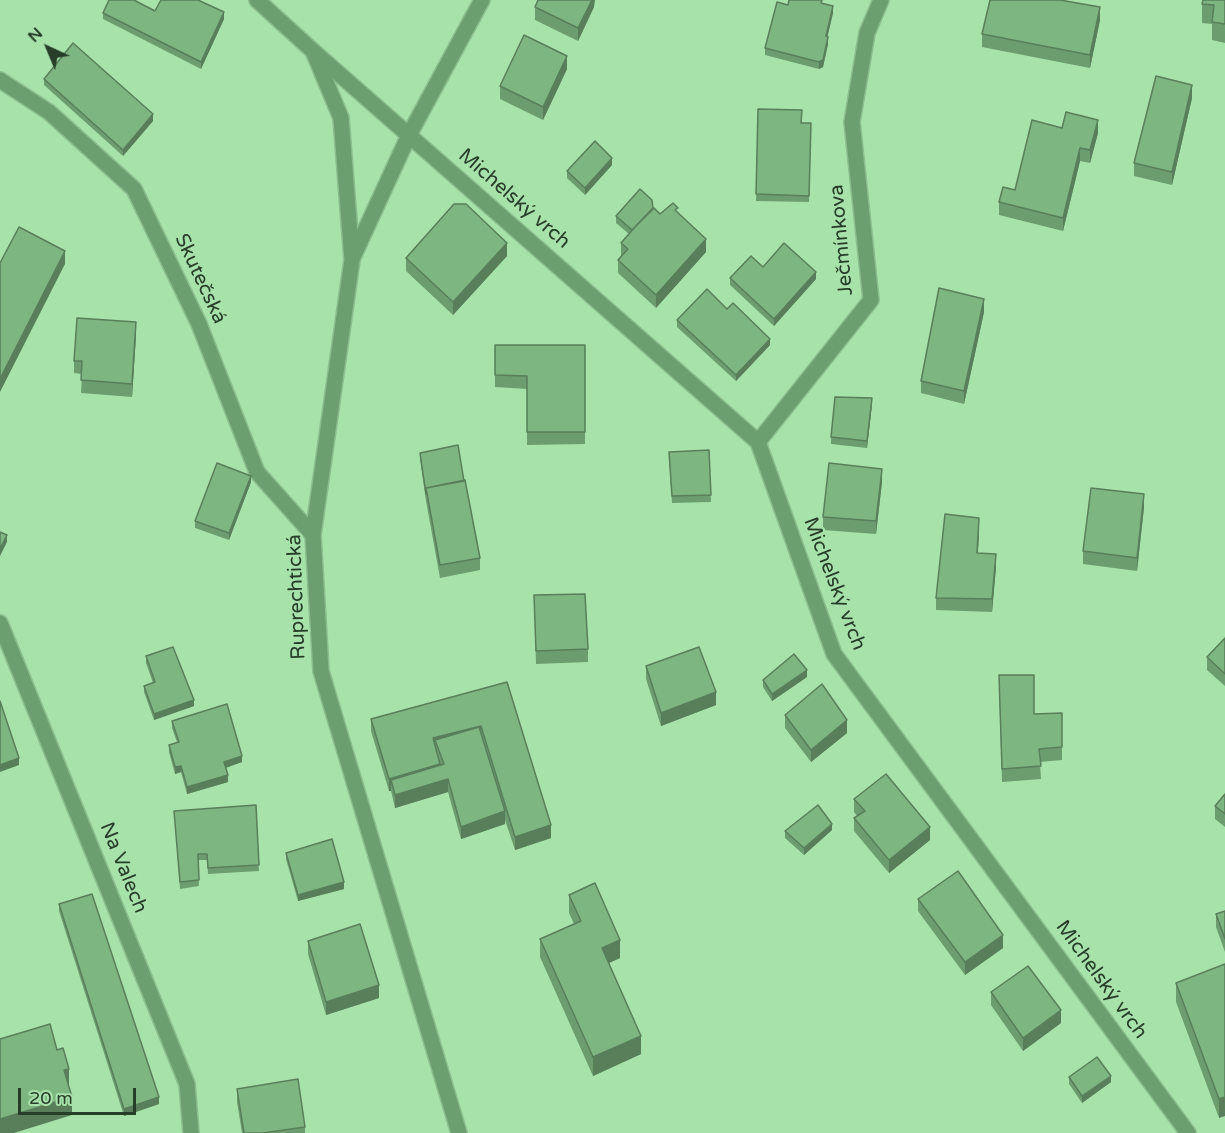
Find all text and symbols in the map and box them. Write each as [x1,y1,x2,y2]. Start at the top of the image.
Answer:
north arrow [18,18,78,78]
text: N [24,23,47,47]
street label: Michelský vrch [453,144,575,254]
street label: Ječmínkova [825,184,859,296]
street label: Skutečská [169,230,231,328]
street label: Michelský vrch [798,514,870,654]
street label: Ruprechtická [283,534,311,660]
street label: Na Valech [94,819,152,917]
street label: Michelský vrch [1050,916,1152,1044]
scale bar [21,1076,140,1114]
text: 20 m [29,1087,73,1109]

